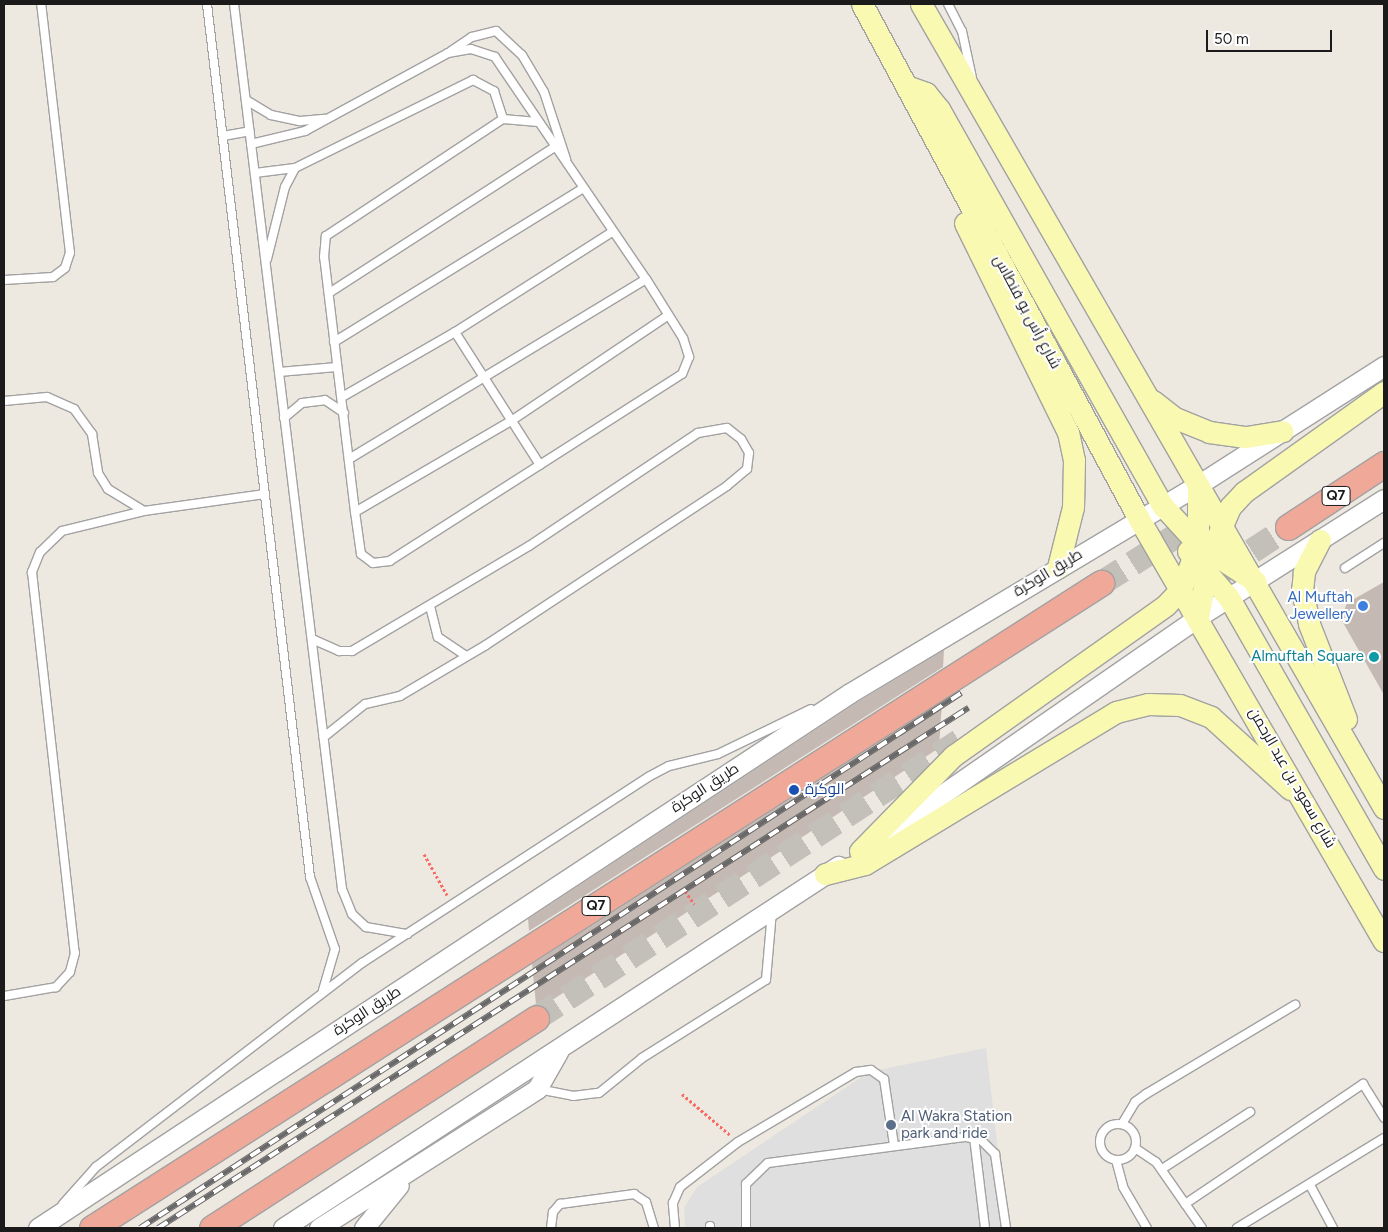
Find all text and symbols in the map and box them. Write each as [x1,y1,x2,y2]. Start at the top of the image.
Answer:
scale bar [1208,20,1334,52]
text: 50 m [1214,30,1249,48]
street label: شارع رأس بو فنطاس [989,252,1065,372]
road number: Q7 [1321,484,1351,508]
street label: طريق الوكرة [1010,545,1086,601]
place label: Al Muftah Jewellery [1288,588,1353,623]
marker: Al Muftah Jewellery [1357,600,1369,612]
place label: Almuftah Square [1251,648,1364,666]
marker: Almuftah Square [1368,651,1380,663]
street label: شارع سعود بن عبد الرحمن [1244,705,1340,851]
street label: طريق الوكرة [668,759,742,817]
place label: الوكرة [805,781,844,799]
marker: الوكرة [787,783,801,797]
road number: Q7 [581,894,611,918]
street label: طريق الوكرة [330,982,404,1040]
place label: Al Wakra Station park and ride [901,1107,1012,1142]
marker: Al Wakra Station park and ride [885,1119,897,1131]

